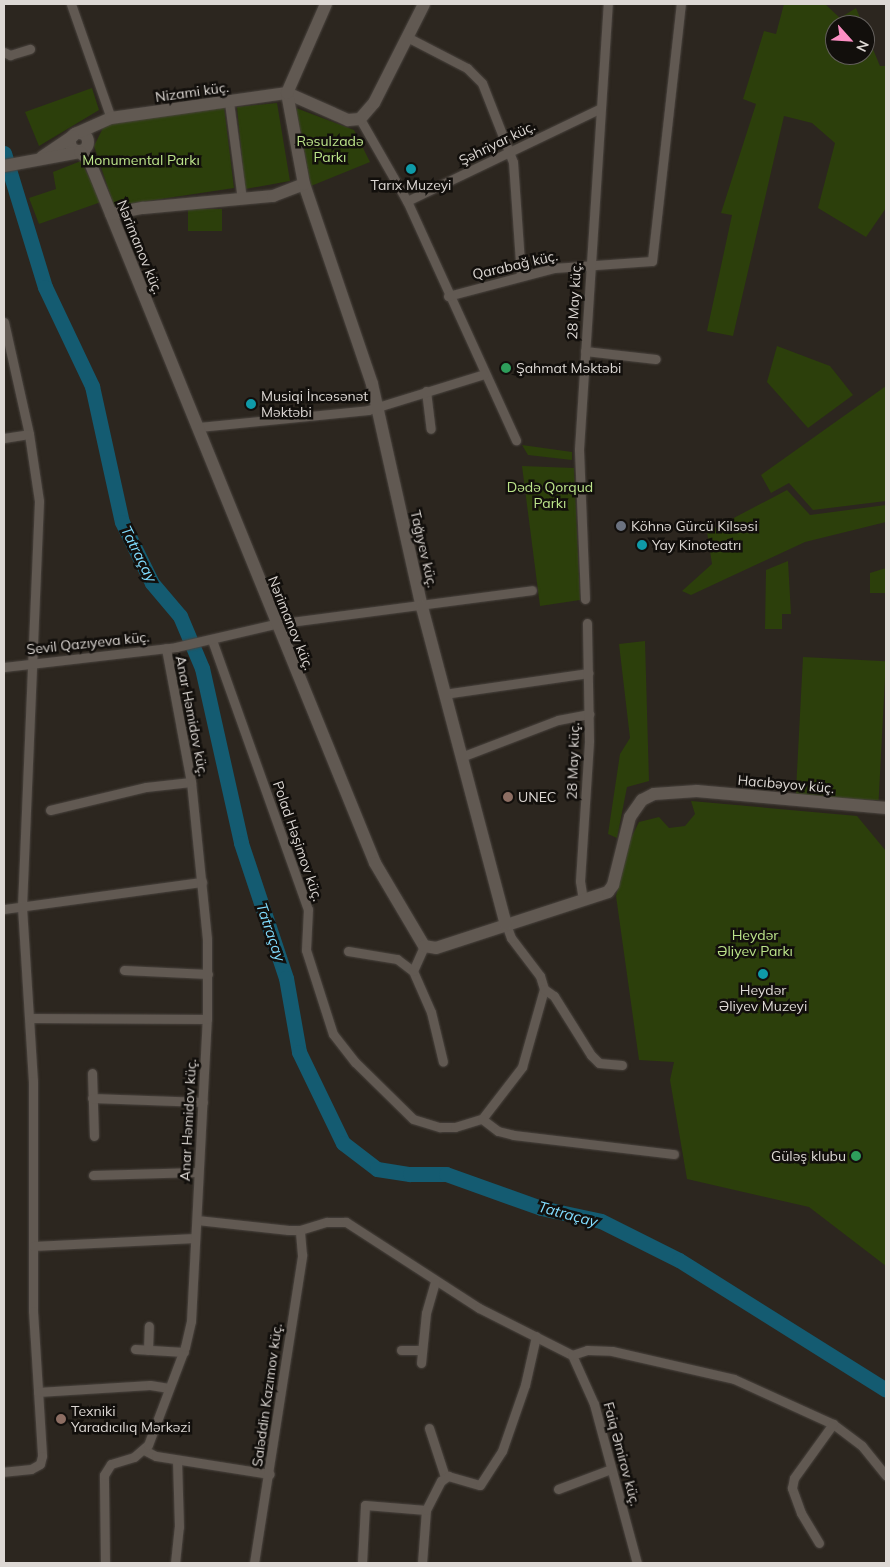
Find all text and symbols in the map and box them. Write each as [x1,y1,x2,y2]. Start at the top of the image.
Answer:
north arrow [825,15,875,65]
text: N [852,37,873,55]
street label: Nizami küç. [154,79,230,105]
street label: Şəhriyar küç. [456,117,538,169]
park label: Rəsulzadə Parkı [296,133,364,166]
park label: Monumental Parkı [82,152,200,168]
marker: Tarıx Muzeyi [405,163,417,175]
place label: Tarıx Muzeyi [371,177,451,193]
street label: Nərimanov küç. [113,198,167,296]
street label: Qarabağ küç. [471,247,559,283]
street label: 28 May küç. [564,262,584,340]
place label: Şahmat Məktəbi [516,360,621,376]
marker: Şahmat Məktəbi [500,362,512,374]
place label: Musiqi İncəsənət Məktəbi [261,388,368,421]
marker: Musiqi İncəsənət Məktəbi [245,398,257,410]
park label: Dədə Qorqud Parkı [507,479,593,512]
street label: Tağıyev küç. [407,509,441,589]
place label: Köhnə Gürcü Kilsəsi [631,518,758,534]
marker: Köhnə Gürcü Kilsəsi [615,520,627,532]
water label: Tatraçay [117,523,161,585]
place label: Yay Kinoteatrı [652,537,741,553]
marker: Yay Kinoteatrı [636,539,648,551]
street label: Nərimanov küç. [264,574,318,672]
street label: Sevil Qazıyeva küç. [26,628,150,658]
street label: Anar Həmidov küç. [172,654,212,778]
street label: 28 May küç. [563,722,583,800]
street label: Hacıbəyov küç. [737,771,835,797]
street label: Polad Həşimov küç. [270,779,326,903]
place label: UNEC [518,789,556,805]
marker: UNEC [502,791,514,803]
water label: Tatraçay [253,900,289,964]
park label: Heydər Əliyev Parkı [717,927,793,960]
marker: Heydər Əliyev Muzeyi [757,968,769,980]
place label: Heydər Əliyev Muzeyi [719,982,807,1014]
street label: Anar Həmidov küç. [176,1058,200,1182]
place label: Güləş klubu [771,1148,846,1164]
marker: Güləş klubu [850,1150,862,1162]
water label: Tatraçay [536,1197,600,1231]
street label: Saləddin Kazımov küç. [249,1322,285,1468]
street label: Faiq Əmirov küç. [600,1400,644,1508]
place label: Texniki Yaradıcılıq Mərkəzi [71,1403,191,1435]
marker: Texniki Yaradıcılıq Mərkəzi [55,1413,67,1425]

